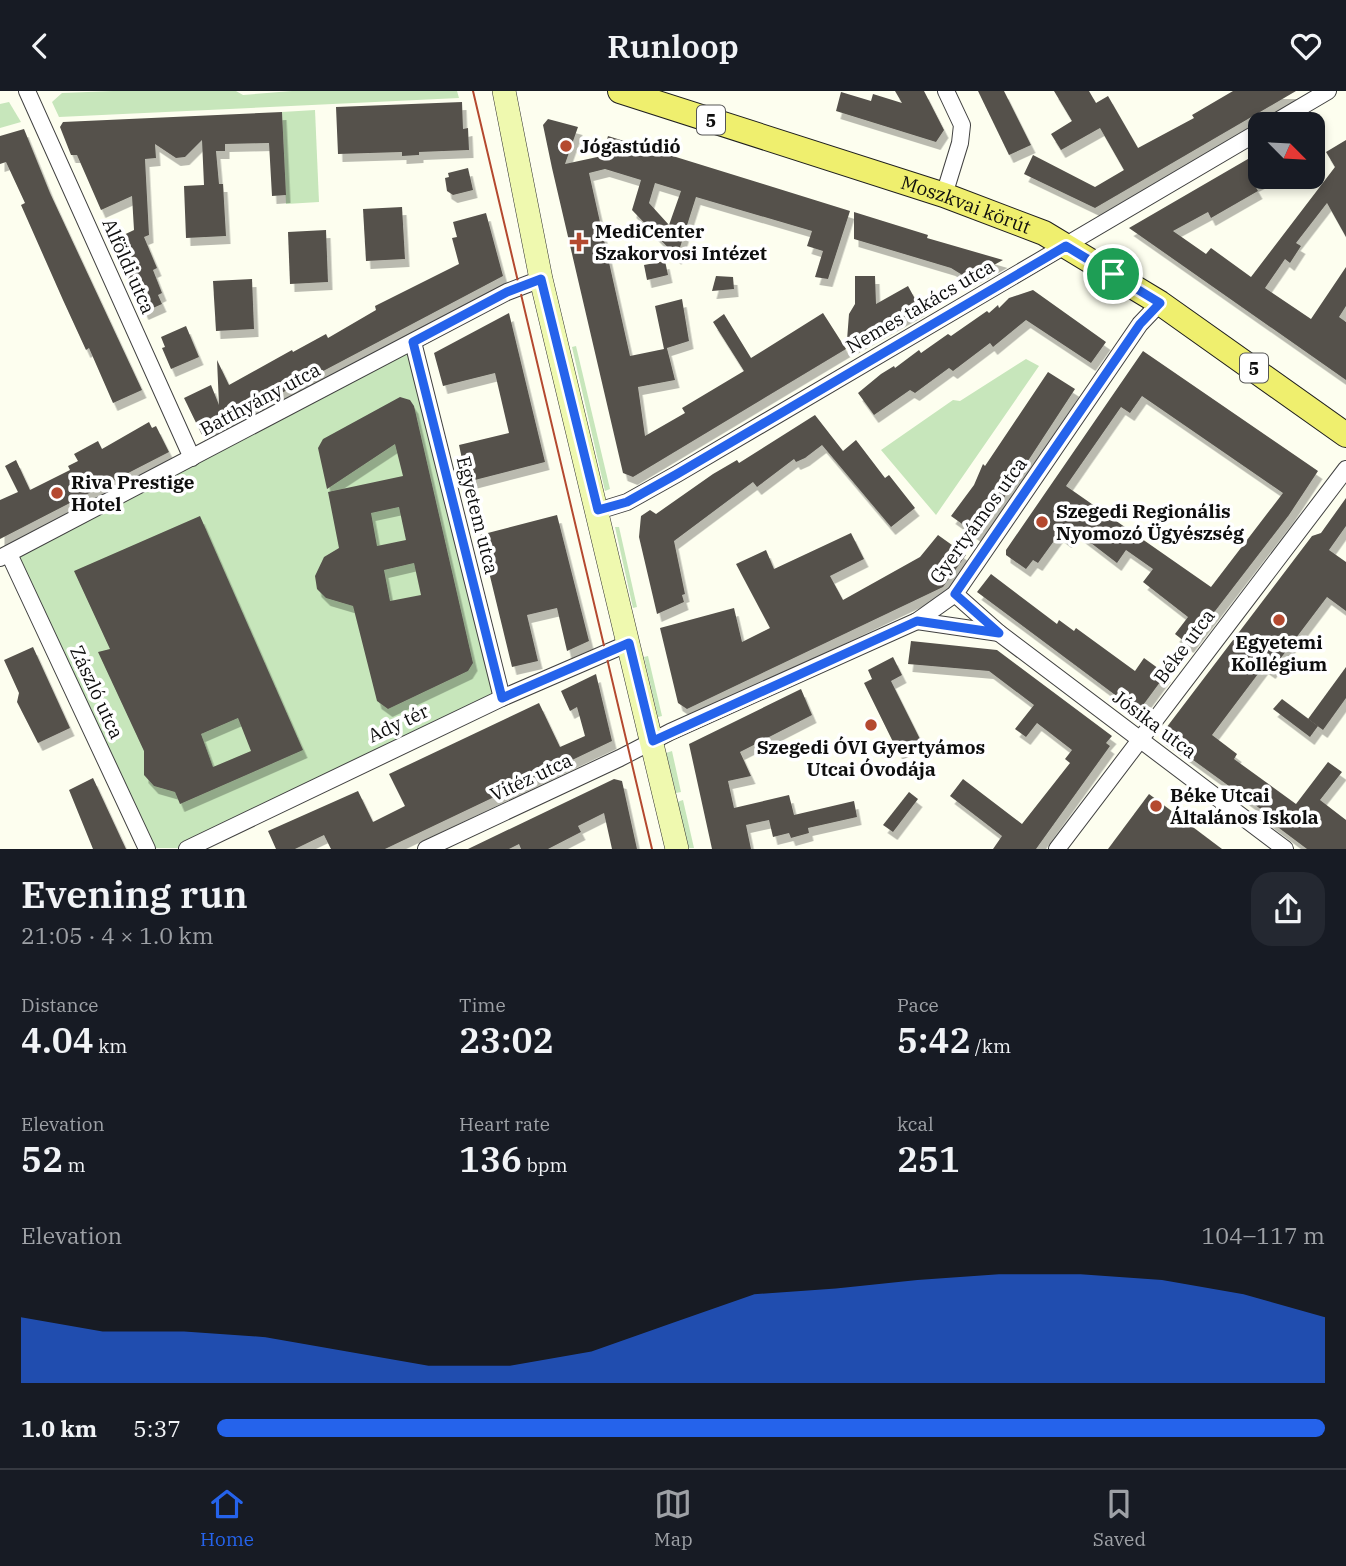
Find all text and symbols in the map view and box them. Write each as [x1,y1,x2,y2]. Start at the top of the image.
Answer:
text: Runloop [607,25,739,67]
icon: back [21,27,59,65]
icon: heart [1287,27,1325,65]
road number: 5 [697,106,725,135]
north arrow [1248,112,1325,189]
map controls [1248,112,1325,189]
place label: Jógastúdió [580,134,681,158]
marker: Jógastúdió [558,138,574,154]
street label: Moszkvai körút [898,170,1034,239]
street label: Alföldi utca [97,215,161,317]
place label: MediCenter Szakorvosi Intézet [595,219,767,265]
marker: MediCenter Szakorvosi Intézet [569,232,589,252]
pin [1083,244,1143,304]
street label: Nemes takács utca [841,254,999,358]
icon: arrive [1094,255,1132,293]
road number: 5 [1240,353,1268,383]
street label: Batthyány utca [196,357,324,441]
street label: Gyertyámos utca [924,452,1032,588]
street label: Egyetem utca [452,454,504,576]
place label: Riva Prestige Hotel [71,470,195,516]
marker: Riva Prestige Hotel [49,485,65,501]
place label: Szegedi Regionális Nyomozó Ügyészség [1056,499,1244,545]
marker: Szegedi Regionális Nyomozó Ügyészség [1034,514,1050,530]
street label: Béke utca [1148,604,1220,688]
marker: Egyetemi Kollégium [1271,612,1287,628]
place label: Egyetemi Kollégium [1231,630,1327,676]
street label: Zászló utca [65,641,129,743]
street label: Jósika utca [1108,685,1202,763]
street label: Ady tér [364,698,433,747]
marker: Szegedi ÓVI Gyertyámos Utcai Óvodája [863,717,879,733]
place label: Szegedi ÓVI Gyertyámos Utcai Óvodája [757,735,985,781]
street label: Vitéz utca [486,748,576,806]
place label: Béke Utcai Általános Iskola [1170,783,1319,829]
marker: Béke Utcai Általános Iskola [1148,798,1164,814]
text: Evening run [21,869,248,918]
button: share [1251,872,1325,946]
text: 21:05 · 4 × 1.0 km [21,920,214,950]
text: Distance [21,993,99,1017]
text: Time [459,993,506,1017]
text: Pace [897,993,939,1017]
text: 4.04 [21,1017,94,1063]
text: 23:02 [459,1017,553,1063]
text: 5:42 [897,1017,970,1063]
text: km [94,1034,127,1058]
text: /km [970,1034,1011,1058]
text: Elevation [21,1112,105,1136]
text: Heart rate [459,1112,550,1136]
text: kcal [897,1112,934,1136]
text: 52 [21,1136,63,1182]
text: 136 [459,1136,522,1182]
text: 251 [897,1136,960,1182]
text: m [63,1153,86,1177]
text: bpm [522,1153,568,1177]
text: Elevation [21,1220,122,1250]
text: 104–117 m [1201,1220,1325,1250]
text: 1.0 km [21,1413,97,1443]
text: 5:37 [133,1413,181,1443]
tab: Home [200,1485,254,1551]
tab: Map [654,1485,693,1551]
tab: Saved [1093,1485,1146,1551]

